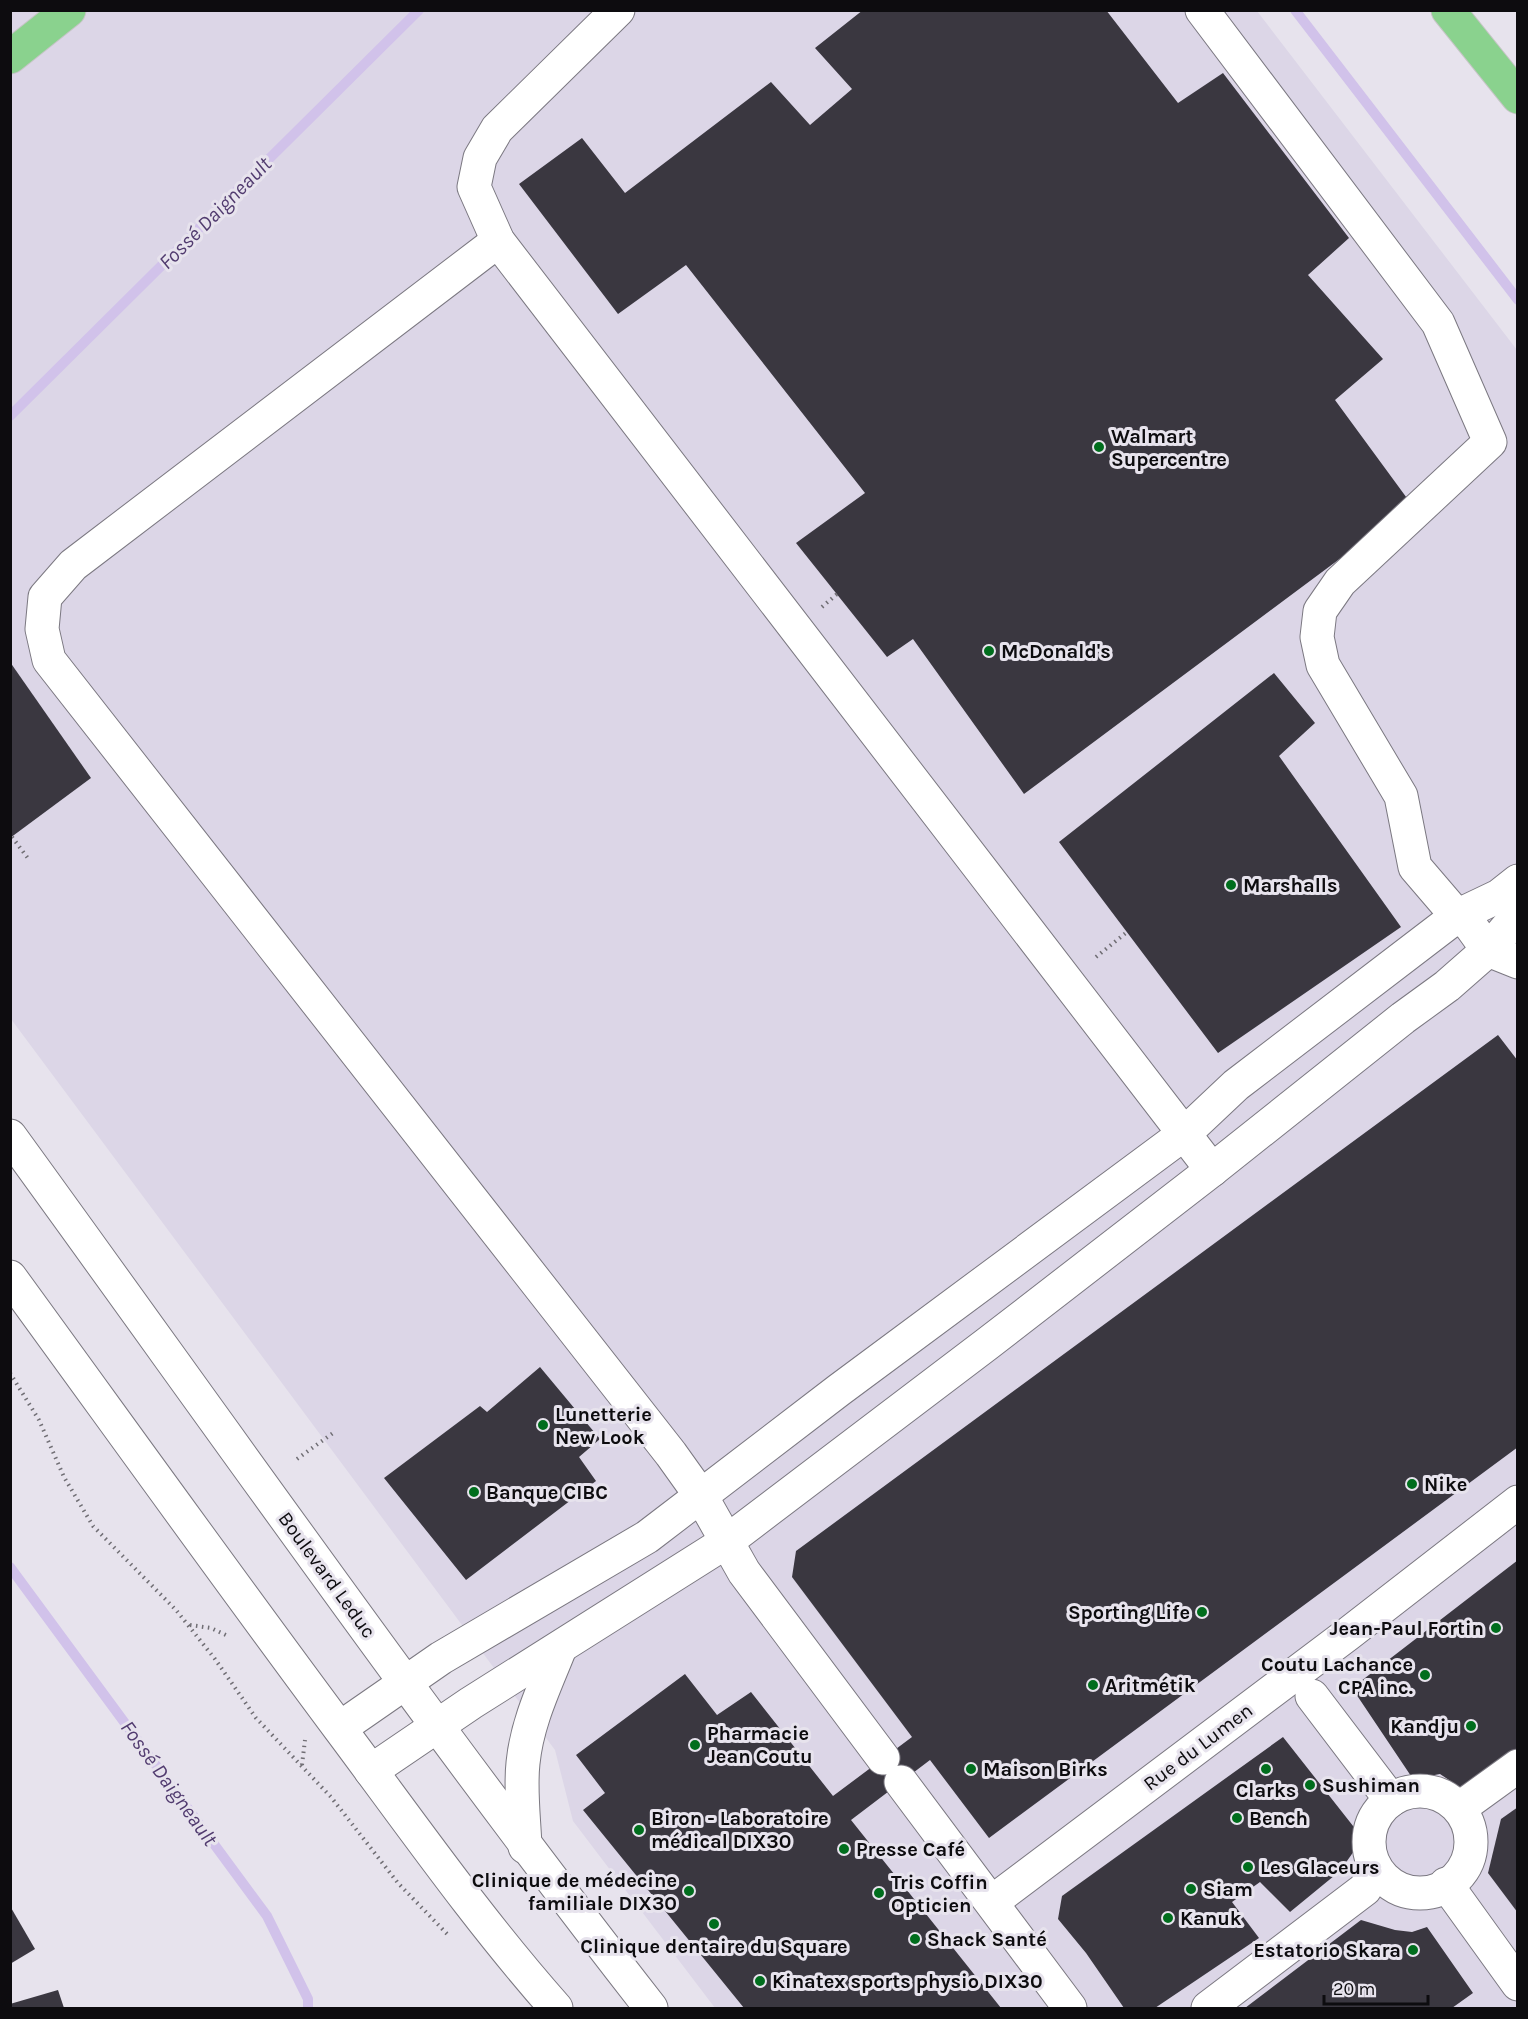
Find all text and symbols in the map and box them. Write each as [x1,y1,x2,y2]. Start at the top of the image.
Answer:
water label: Fossé Daigneault [154,151,277,274]
place label: Walmart Supercentre [1111,425,1227,471]
marker: Walmart Supercentre [1092,440,1106,454]
place label: McDonald's [1001,640,1111,663]
marker: McDonald's [982,644,996,658]
place label: Marshalls [1243,874,1337,897]
marker: Marshalls [1224,878,1238,892]
place label: Lunetterie New Look [555,1403,652,1449]
marker: Lunetterie New Look [536,1418,550,1432]
place label: Nike [1424,1473,1467,1496]
marker: Nike [1405,1477,1419,1491]
place label: Banque CIBC [486,1481,608,1504]
marker: Banque CIBC [467,1485,481,1499]
street label: Boulevard Leduc [274,1508,380,1642]
place label: Sporting Life [1068,1601,1190,1624]
marker: Sporting Life [1195,1605,1209,1619]
place label: Jean-Paul Fortin [1330,1617,1484,1640]
marker: Jean-Paul Fortin [1489,1621,1503,1635]
place label: Coutu Lachance CPA inc. [1261,1653,1413,1699]
marker: Coutu Lachance CPA inc. [1418,1668,1432,1682]
place label: Aritmétik [1105,1674,1196,1697]
marker: Aritmétik [1086,1678,1100,1692]
street label: Rue du Lumen [1139,1699,1257,1795]
place label: Kandju [1390,1715,1459,1738]
water label: Fossé Daigneault [116,1716,223,1851]
marker: Kandju [1464,1719,1478,1733]
place label: Pharmacie Jean Coutu [707,1722,813,1768]
marker: Pharmacie Jean Coutu [688,1738,702,1752]
place label: Maison Birks [983,1758,1108,1781]
marker: Maison Birks [964,1762,978,1776]
marker: Clarks [1259,1762,1273,1776]
place label: Sushiman [1322,1774,1420,1797]
marker: Sushiman [1303,1778,1317,1792]
place label: Clarks [1236,1779,1296,1802]
place label: Biron - Laboratoire médical DIX30 [651,1807,829,1853]
place label: Bench [1249,1807,1308,1830]
marker: Bench [1230,1811,1244,1825]
marker: Biron - Laboratoire médical DIX30 [632,1823,646,1837]
place label: Presse Café [856,1838,965,1861]
marker: Presse Café [837,1842,851,1856]
place label: Les Glaceurs [1260,1856,1380,1879]
marker: Les Glaceurs [1241,1860,1255,1874]
place label: Clinique de médecine familiale DIX30 [472,1869,677,1915]
place label: Tris Coffin Opticien [891,1871,988,1917]
place label: Siam [1203,1878,1253,1901]
marker: Siam [1184,1882,1198,1896]
marker: Clinique de médecine familiale DIX30 [682,1884,696,1898]
marker: Tris Coffin Opticien [872,1886,886,1900]
place label: Kanuk [1180,1907,1242,1930]
marker: Kanuk [1161,1911,1175,1925]
marker: Clinique dentaire du Square [707,1917,721,1931]
place label: Shack Santé [927,1928,1047,1951]
marker: Shack Santé [908,1932,922,1946]
place label: Clinique dentaire du Square [580,1935,848,1958]
place label: Estatorio Skara [1253,1939,1401,1962]
marker: Estatorio Skara [1406,1943,1420,1957]
scale bar [1324,1968,1428,2006]
place label: Kinatex sports physio DIX30 [772,1970,1043,1993]
marker: Kinatex sports physio DIX30 [753,1974,767,1988]
text: 20 m [1333,1978,1375,2000]

